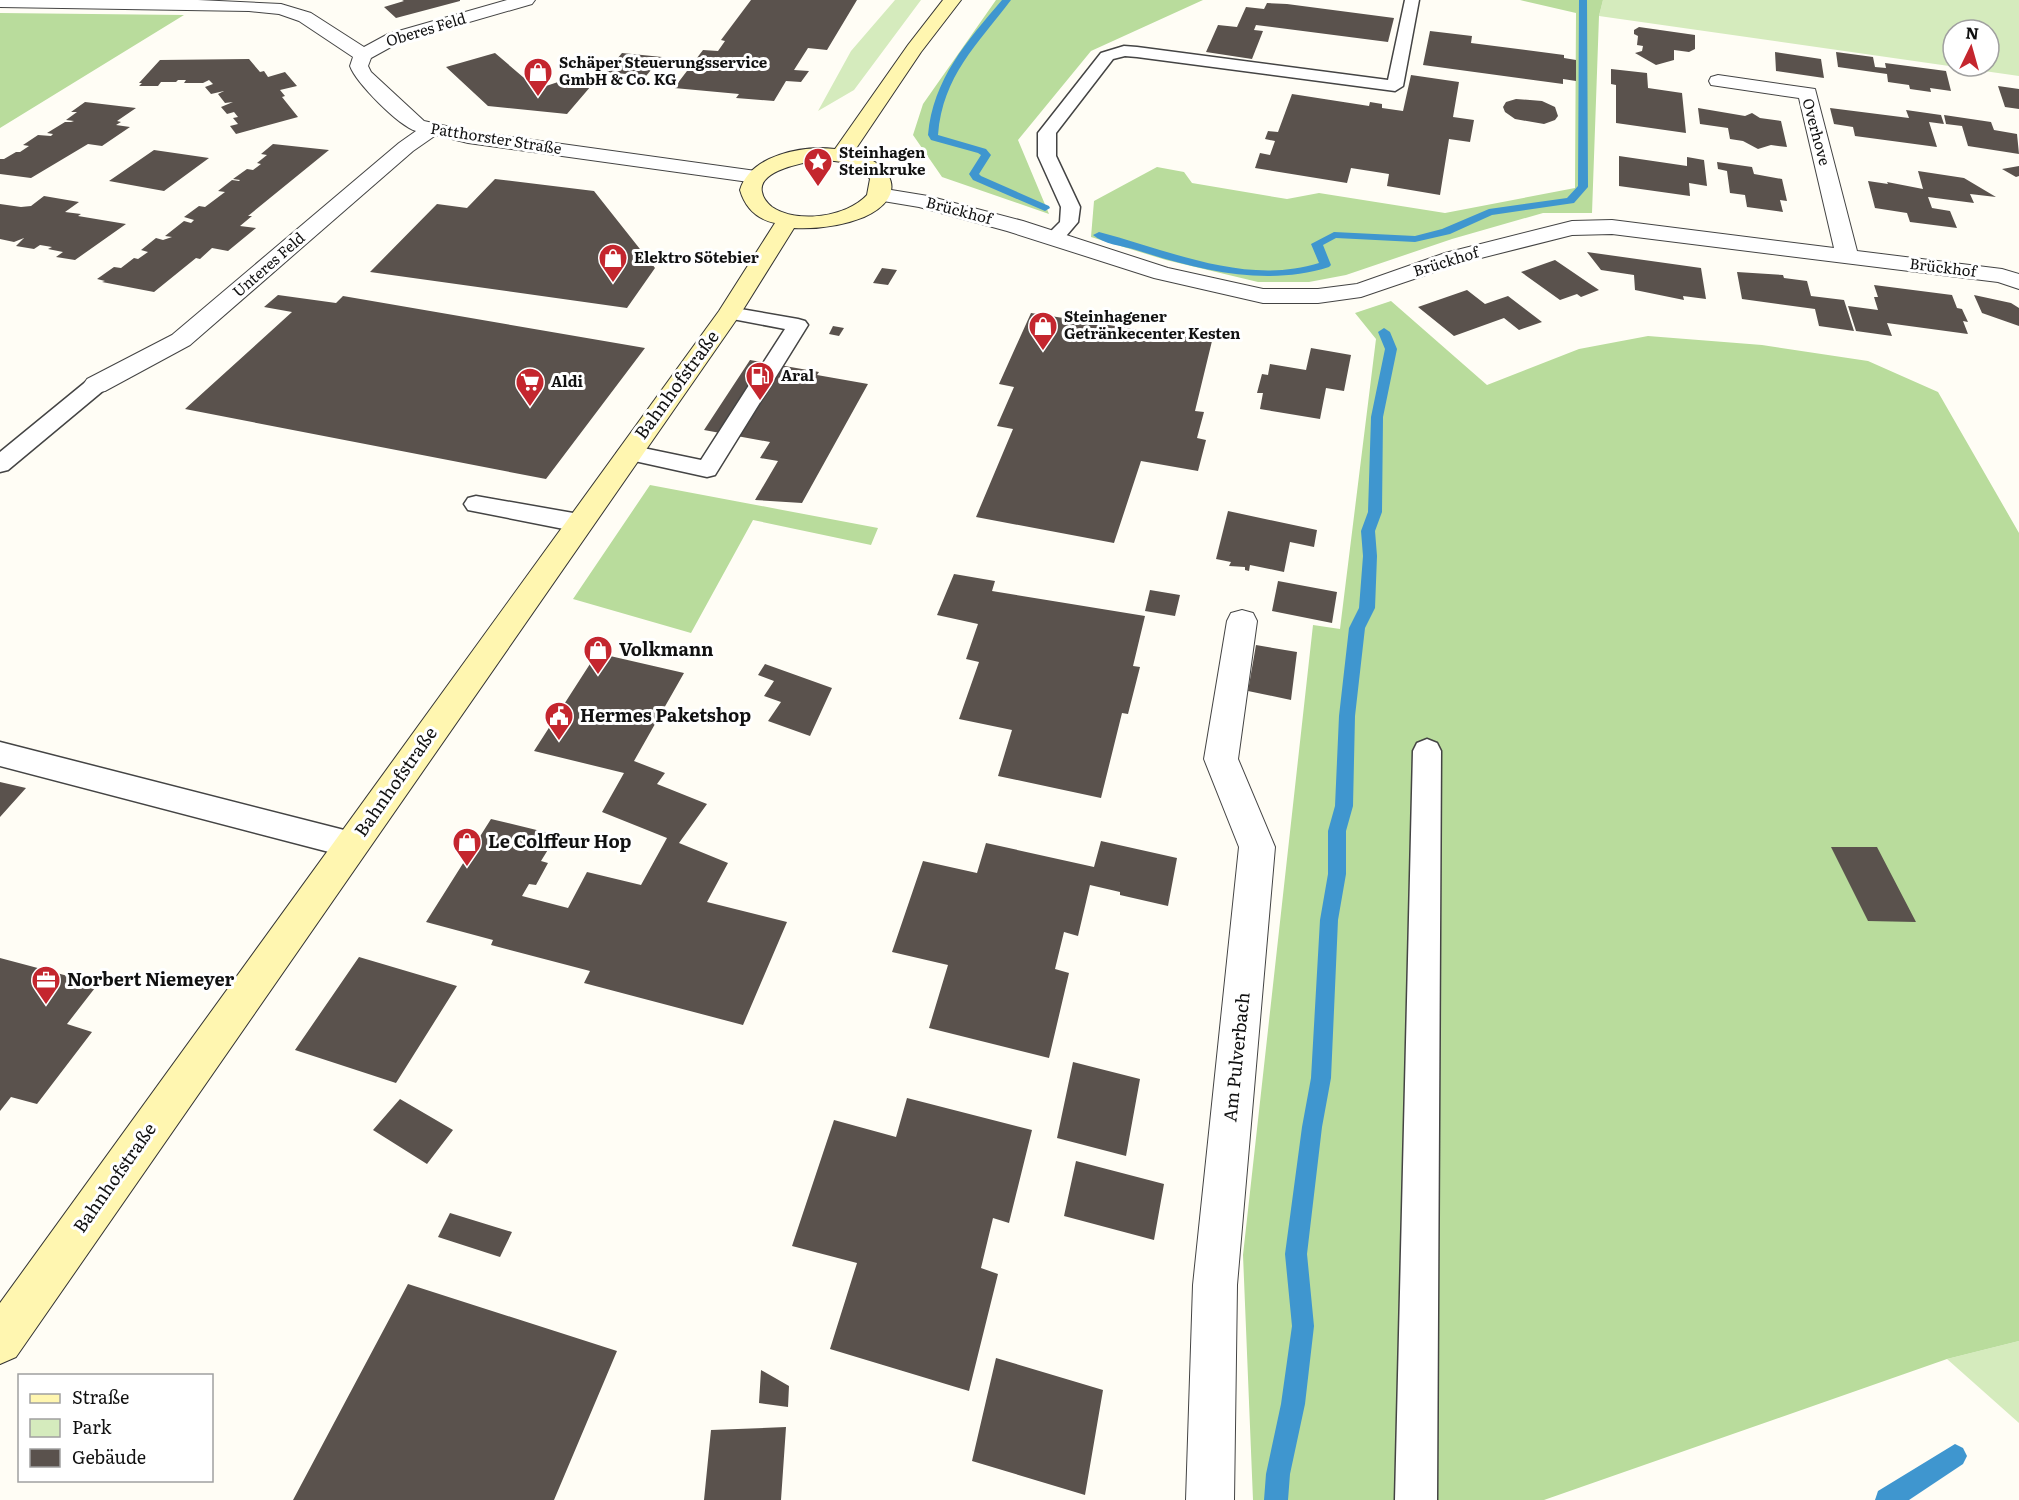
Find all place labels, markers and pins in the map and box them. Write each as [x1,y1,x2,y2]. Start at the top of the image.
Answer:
place label: Schäper Steuerungsservice GmbH & Co. KG [559,50,768,90]
shop icon: Schäper Steuerungsservice GmbH & Co. KG [522,56,554,98]
place label: Steinhagen Steinkruke [839,140,926,180]
place icon: Steinhagen Steinkruke [802,146,834,188]
shop icon: Elektro Sötebier [597,242,629,284]
place label: Elektro Sötebier [634,245,759,268]
place label: Steinhagener Getränkecenter Kesten [1064,304,1241,344]
shop icon: Steinhagener Getränkecenter Kesten [1027,310,1059,352]
fuel station icon: Aral [744,360,776,402]
place label: Aral [781,363,815,386]
supermarket icon: Aldi [514,366,546,408]
place label: Aldi [551,369,584,392]
shop icon: Volkmann [582,634,614,676]
place label: Volkmann [619,635,714,662]
public building icon: Hermes Paketshop [543,700,575,742]
place label: Hermes Paketshop [580,701,751,728]
shop icon: Le Colffeur Hop [451,826,483,868]
place label: Le Colffeur Hop [488,827,632,854]
office icon: Norbert Niemeyer [30,964,62,1006]
place label: Norbert Niemeyer [67,965,234,992]

